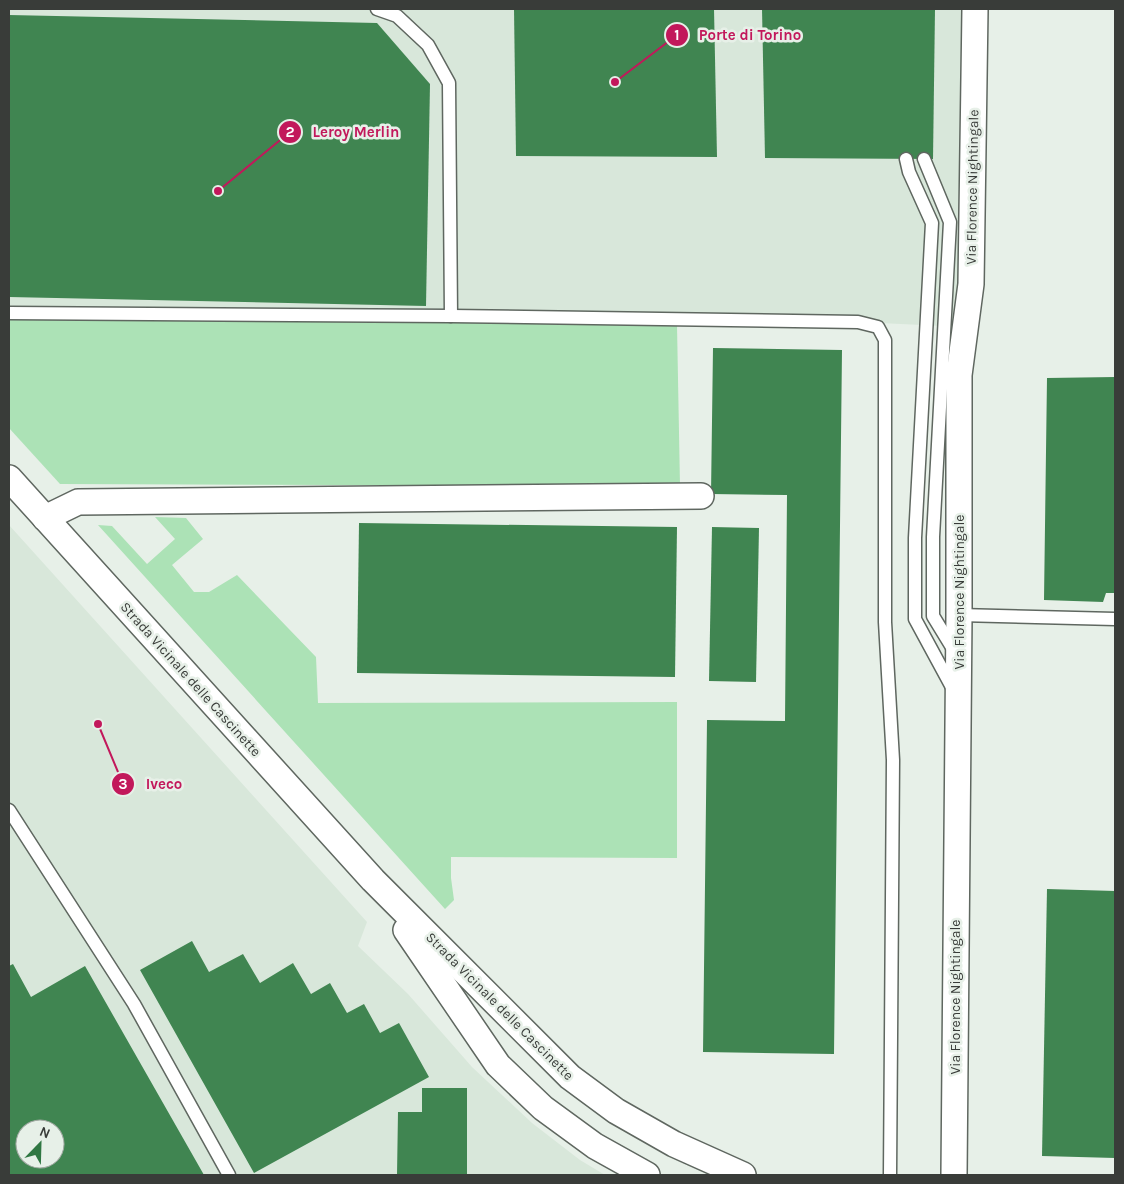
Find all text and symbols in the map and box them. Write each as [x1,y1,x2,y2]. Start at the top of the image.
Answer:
callout: Porte di Torino [664,20,812,50]
text: 1 [674,26,680,44]
text: Porte di Torino [699,26,801,44]
street label: Via Florence Nightingale [963,109,982,265]
callout: Leroy Merlin [278,117,409,147]
text: 2 [285,123,295,141]
text: Leroy Merlin [313,123,399,141]
street label: Via Florence Nightingale [951,514,968,670]
street label: Strada Vicinale delle Cascinette [117,599,265,760]
callout: Iveco [111,769,192,799]
text: 3 [118,775,128,793]
text: Iveco [146,775,182,793]
street label: Via Florence Nightingale [947,919,964,1075]
street label: Strada Vicinale delle Cascinette [422,929,577,1084]
north arrow [15,1119,65,1169]
text: N [37,1123,53,1142]

